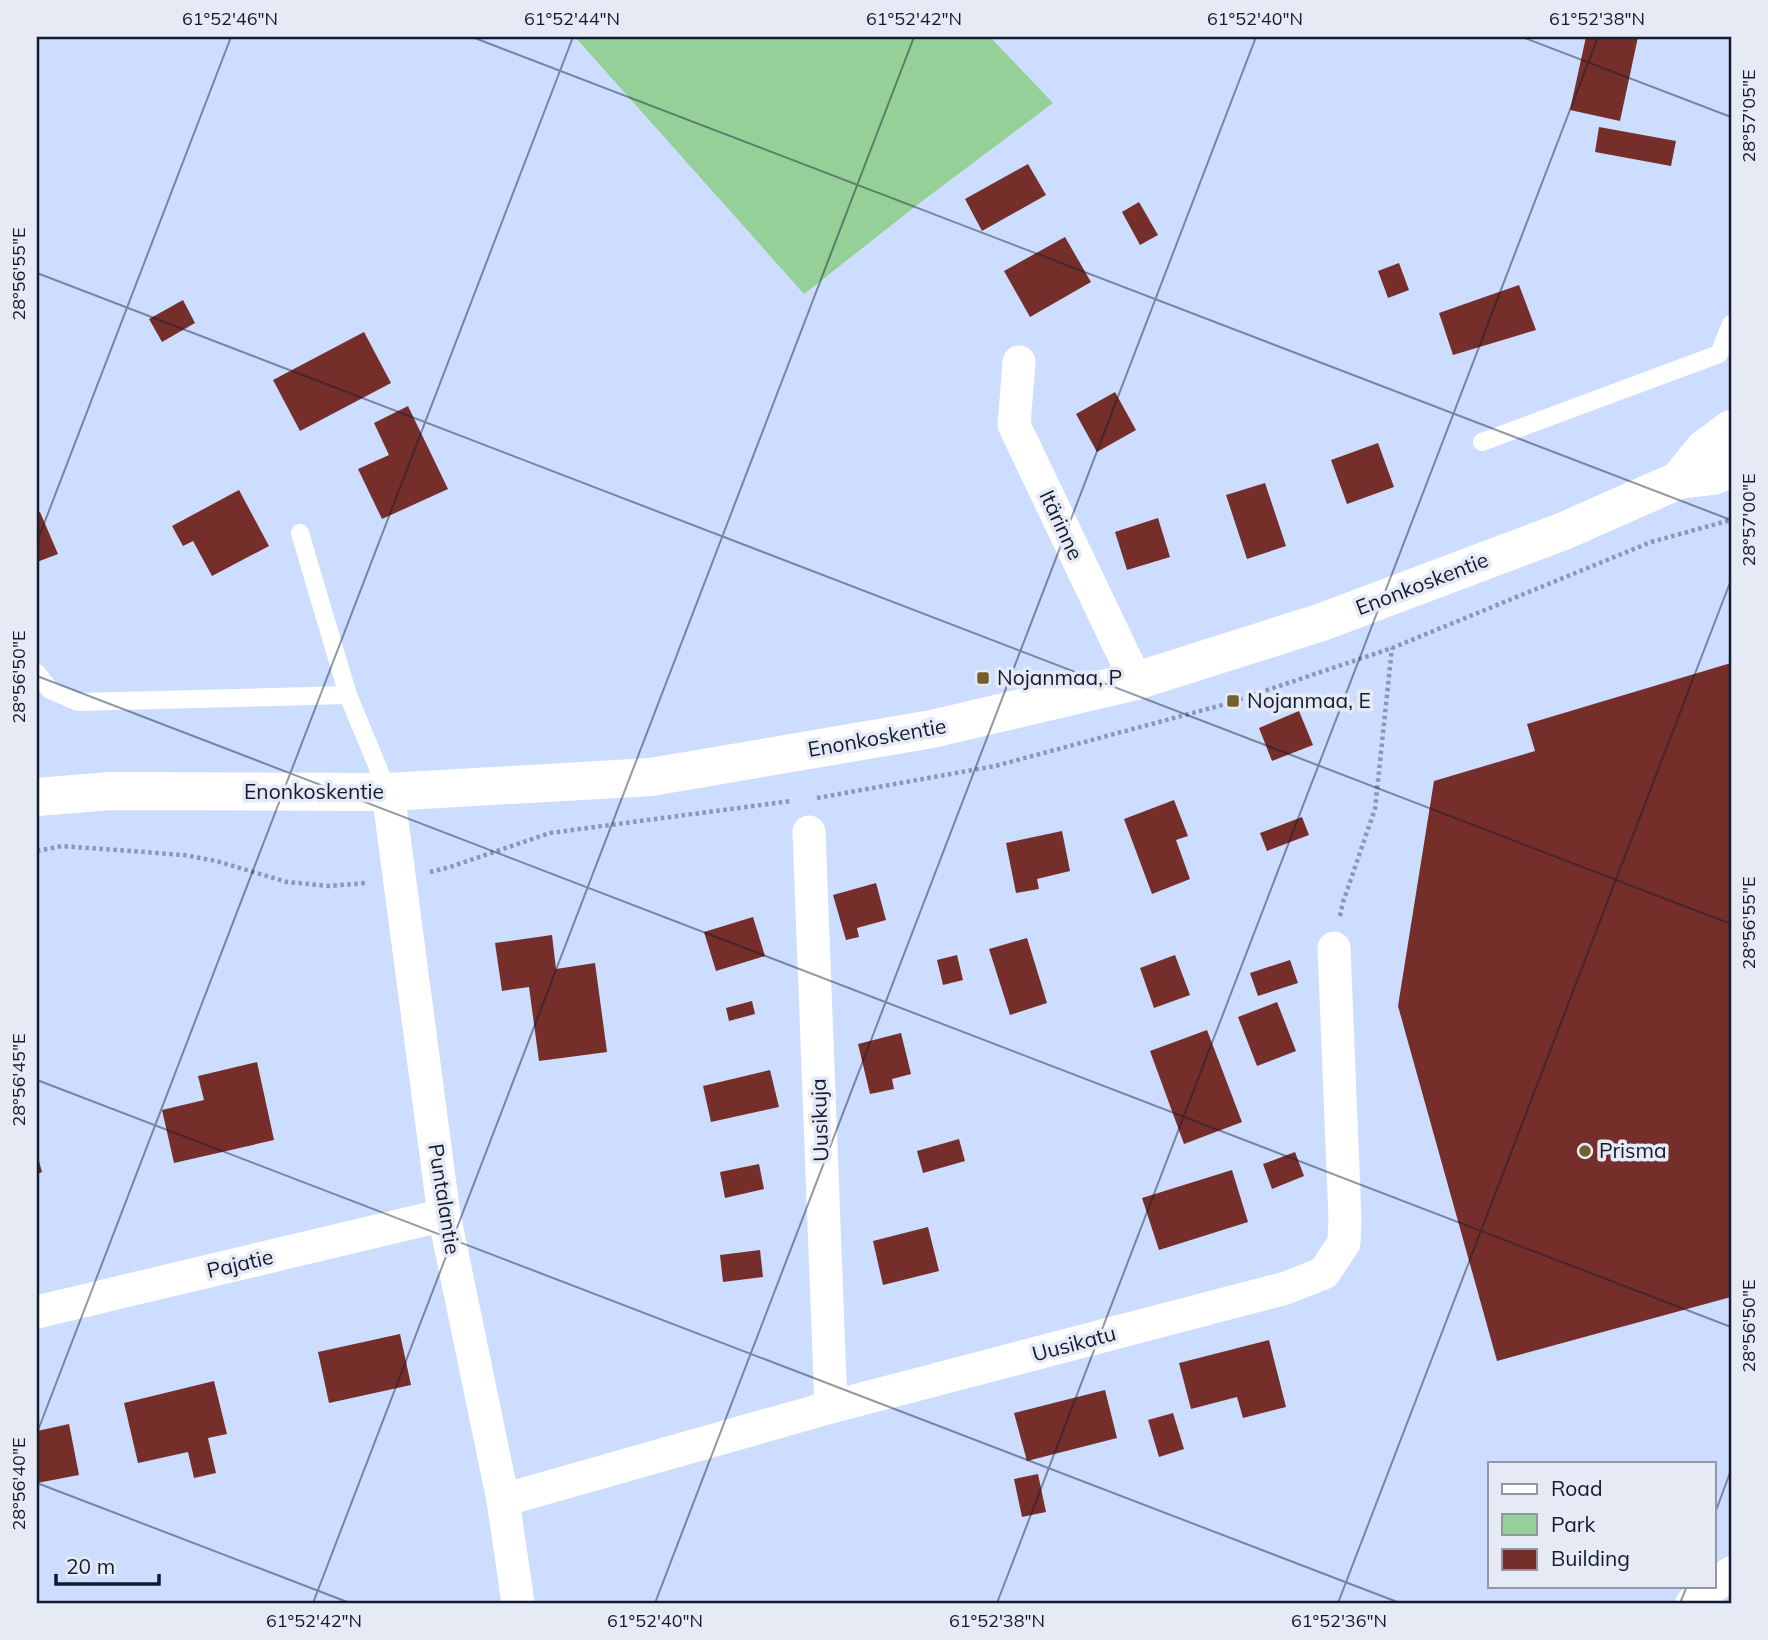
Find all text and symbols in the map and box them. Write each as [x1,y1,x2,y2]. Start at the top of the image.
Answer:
text: 61°52'46"N [182,7,278,30]
text: 61°52'44"N [524,7,620,30]
text: 61°52'42"N [866,7,962,30]
text: 61°52'40"N [1207,7,1303,30]
text: 61°52'38"N [1549,7,1645,30]
text: 28°57'05"E [1737,69,1760,163]
text: 28°56'55"E [7,227,30,321]
text: 28°57'00"E [1737,473,1760,567]
street label: Itärinne [1034,486,1089,564]
street label: Enonkoskentie [1352,546,1492,620]
text: 28°56'50"E [7,630,30,724]
place label: Nojanmaa, P [997,664,1122,690]
marker: Nojanmaa, P [975,670,991,686]
place label: Nojanmaa, E [1247,687,1371,713]
marker: Nojanmaa, E [1225,693,1241,709]
street label: Enonkoskentie [806,712,948,762]
street label: Enonkoskentie [244,778,384,804]
text: 28°56'55"E [1737,876,1760,970]
text: 28°56'45"E [7,1033,30,1127]
street label: Uusikuja [805,1078,833,1162]
place label: Prisma [1599,1137,1667,1163]
street label: Puntalantie [423,1142,467,1256]
marker: Prisma [1577,1143,1593,1159]
street label: Pajatie [204,1243,275,1283]
text: 28°56'50"E [1737,1279,1760,1373]
street label: Uusikatu [1029,1319,1118,1367]
text: 28°56'40"E [7,1437,30,1531]
legend [1488,1462,1716,1588]
text: Road [1551,1475,1602,1501]
text: Park [1551,1511,1595,1537]
scale bar [56,1542,159,1586]
text: Building [1551,1545,1630,1571]
text: 20 m [66,1553,115,1579]
text: 61°52'42"N [266,1609,362,1632]
text: 61°52'40"N [607,1609,703,1632]
text: 61°52'38"N [949,1609,1045,1632]
text: 61°52'36"N [1291,1609,1387,1632]

